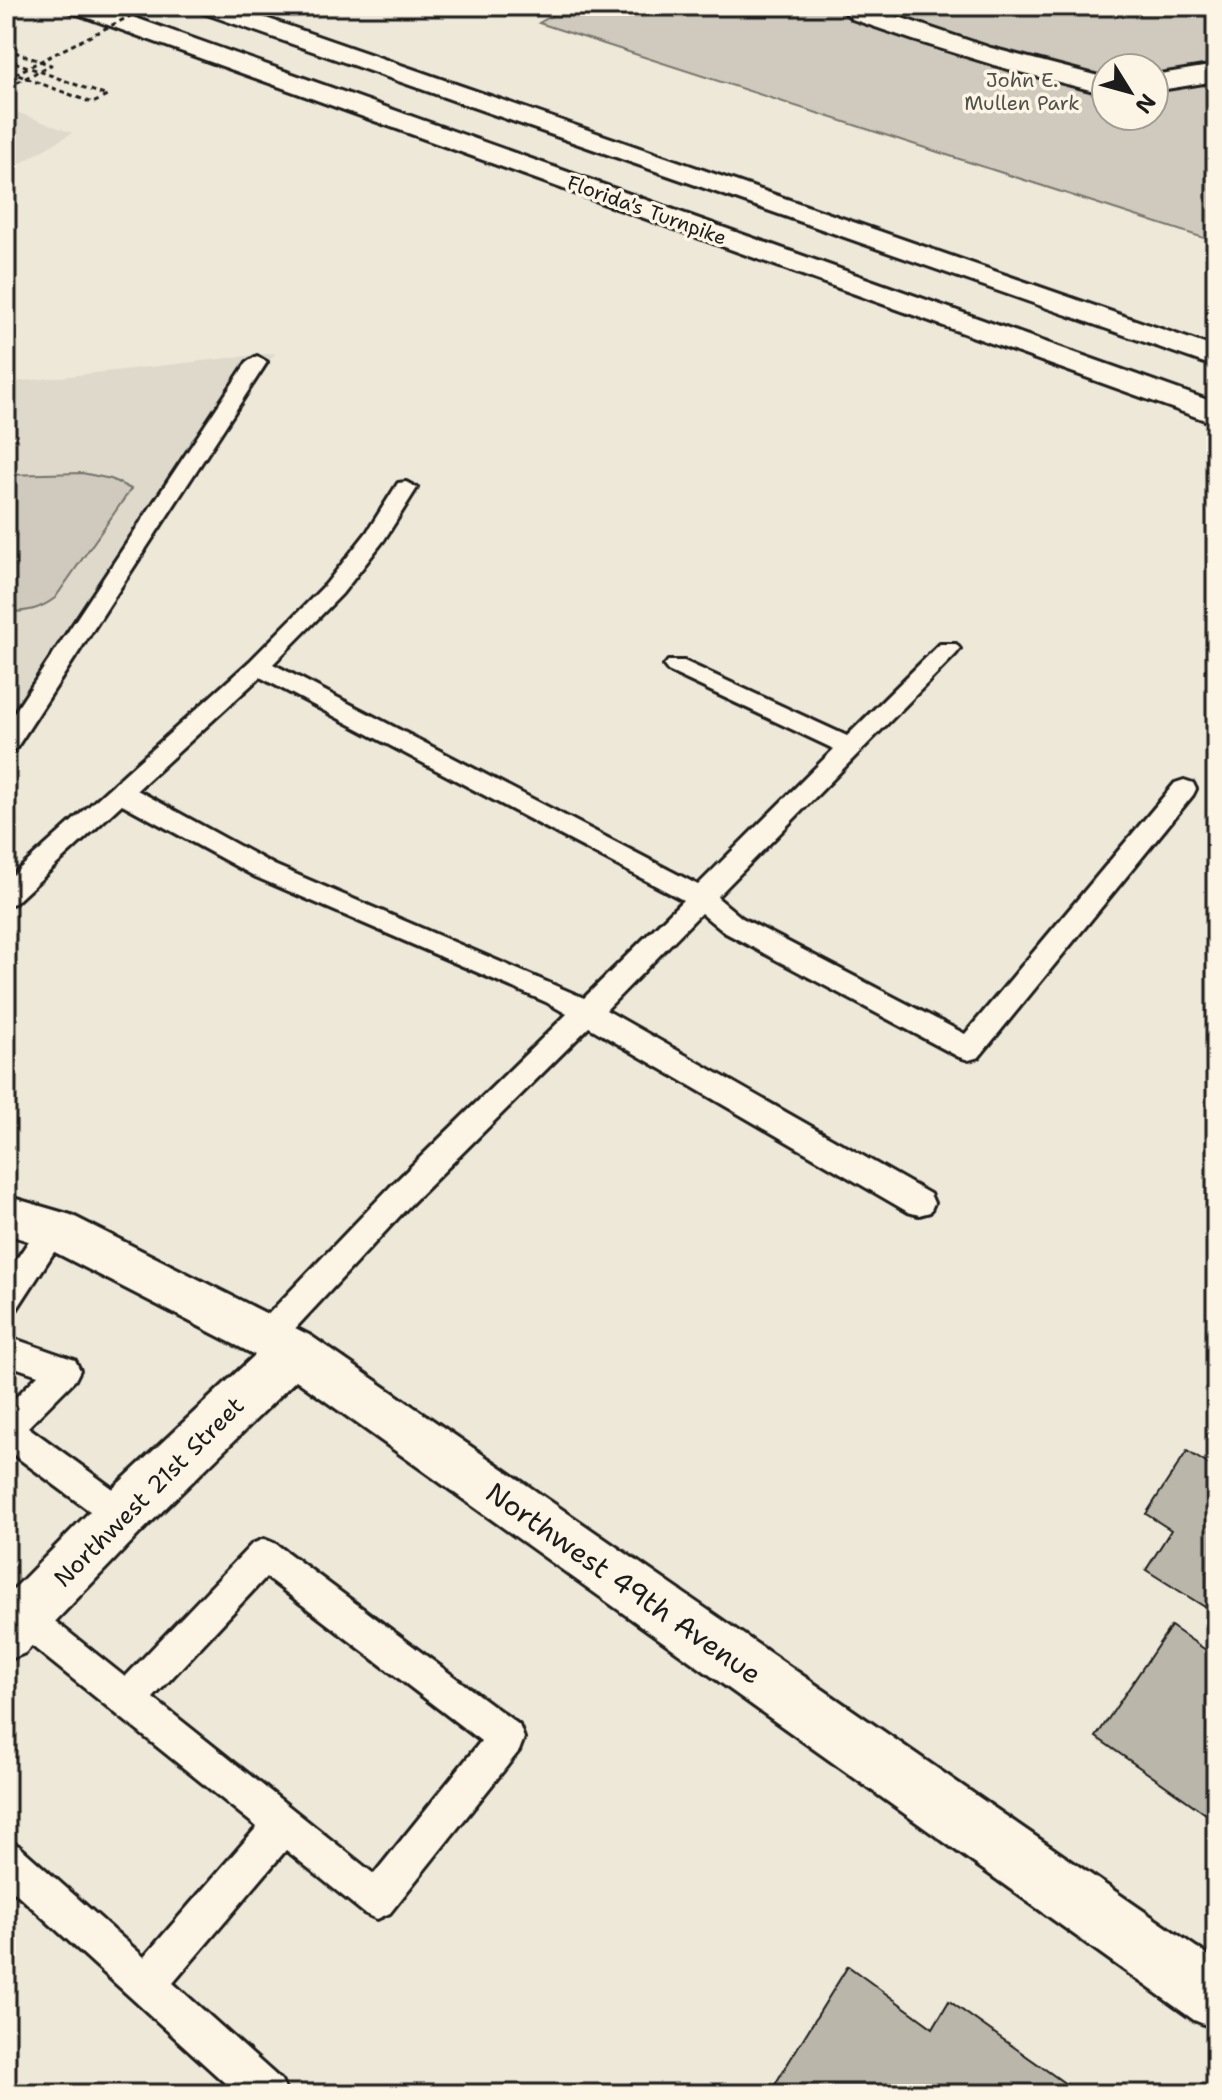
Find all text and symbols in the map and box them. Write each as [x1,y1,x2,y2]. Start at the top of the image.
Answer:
north arrow [1090,52,1170,132]
park label: John E. Mullen Park [964,67,1080,116]
text: N [1129,88,1162,119]
street label: Florida's Turnpike [564,169,730,251]
street label: Northwest 21st Street [47,1390,251,1594]
street label: Northwest 49th Avenue [479,1473,769,1693]

